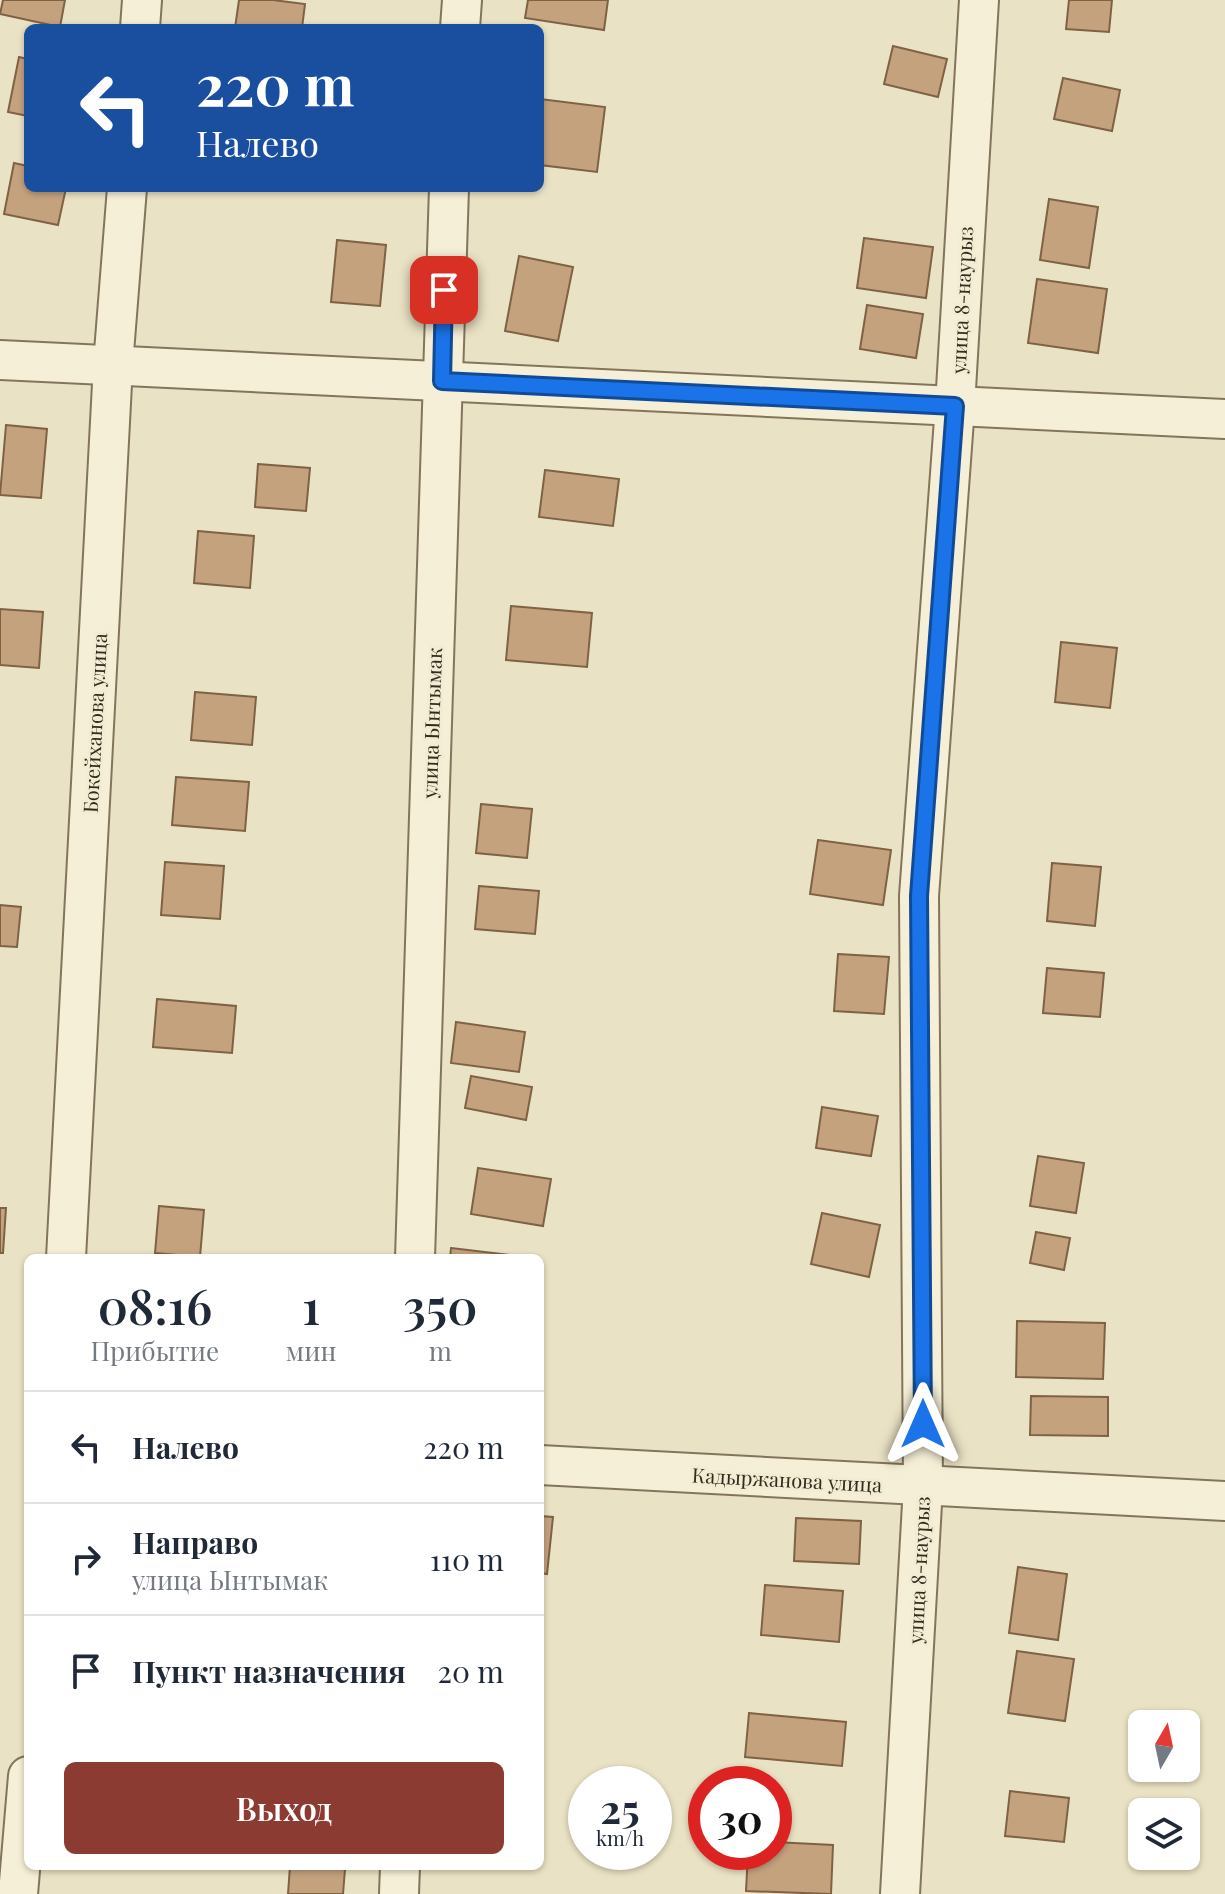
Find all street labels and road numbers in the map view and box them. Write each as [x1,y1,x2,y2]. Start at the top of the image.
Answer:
street label: улица 8-наурыз [944,226,978,375]
street label: Бокейханова улица [76,632,112,814]
street label: улица Ынтымак [415,647,447,800]
street label: Кадыржанова улица [691,1461,883,1497]
street label: улица 8-наурыз [901,1496,935,1645]

